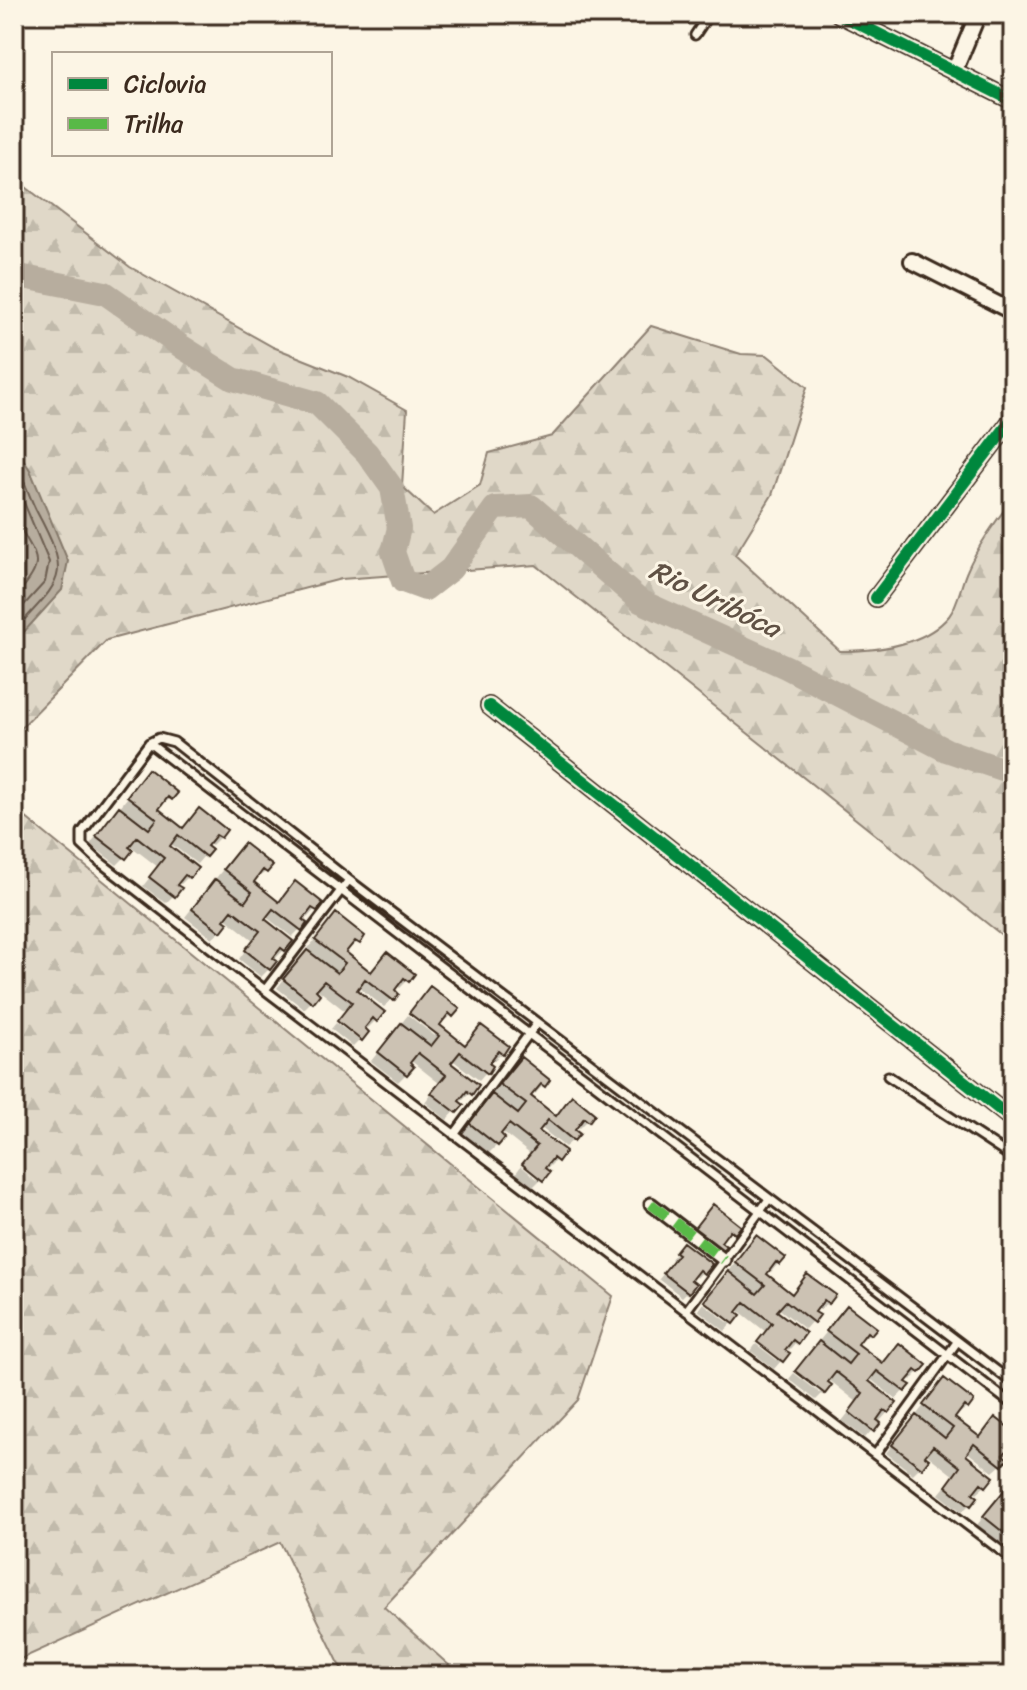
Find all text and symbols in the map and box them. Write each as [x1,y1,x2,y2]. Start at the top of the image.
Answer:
legend [52,52,332,156]
text: Ciclovia [124,63,206,105]
text: Trilha [124,103,184,145]
water label: Rio Uribóca [641,546,791,653]

